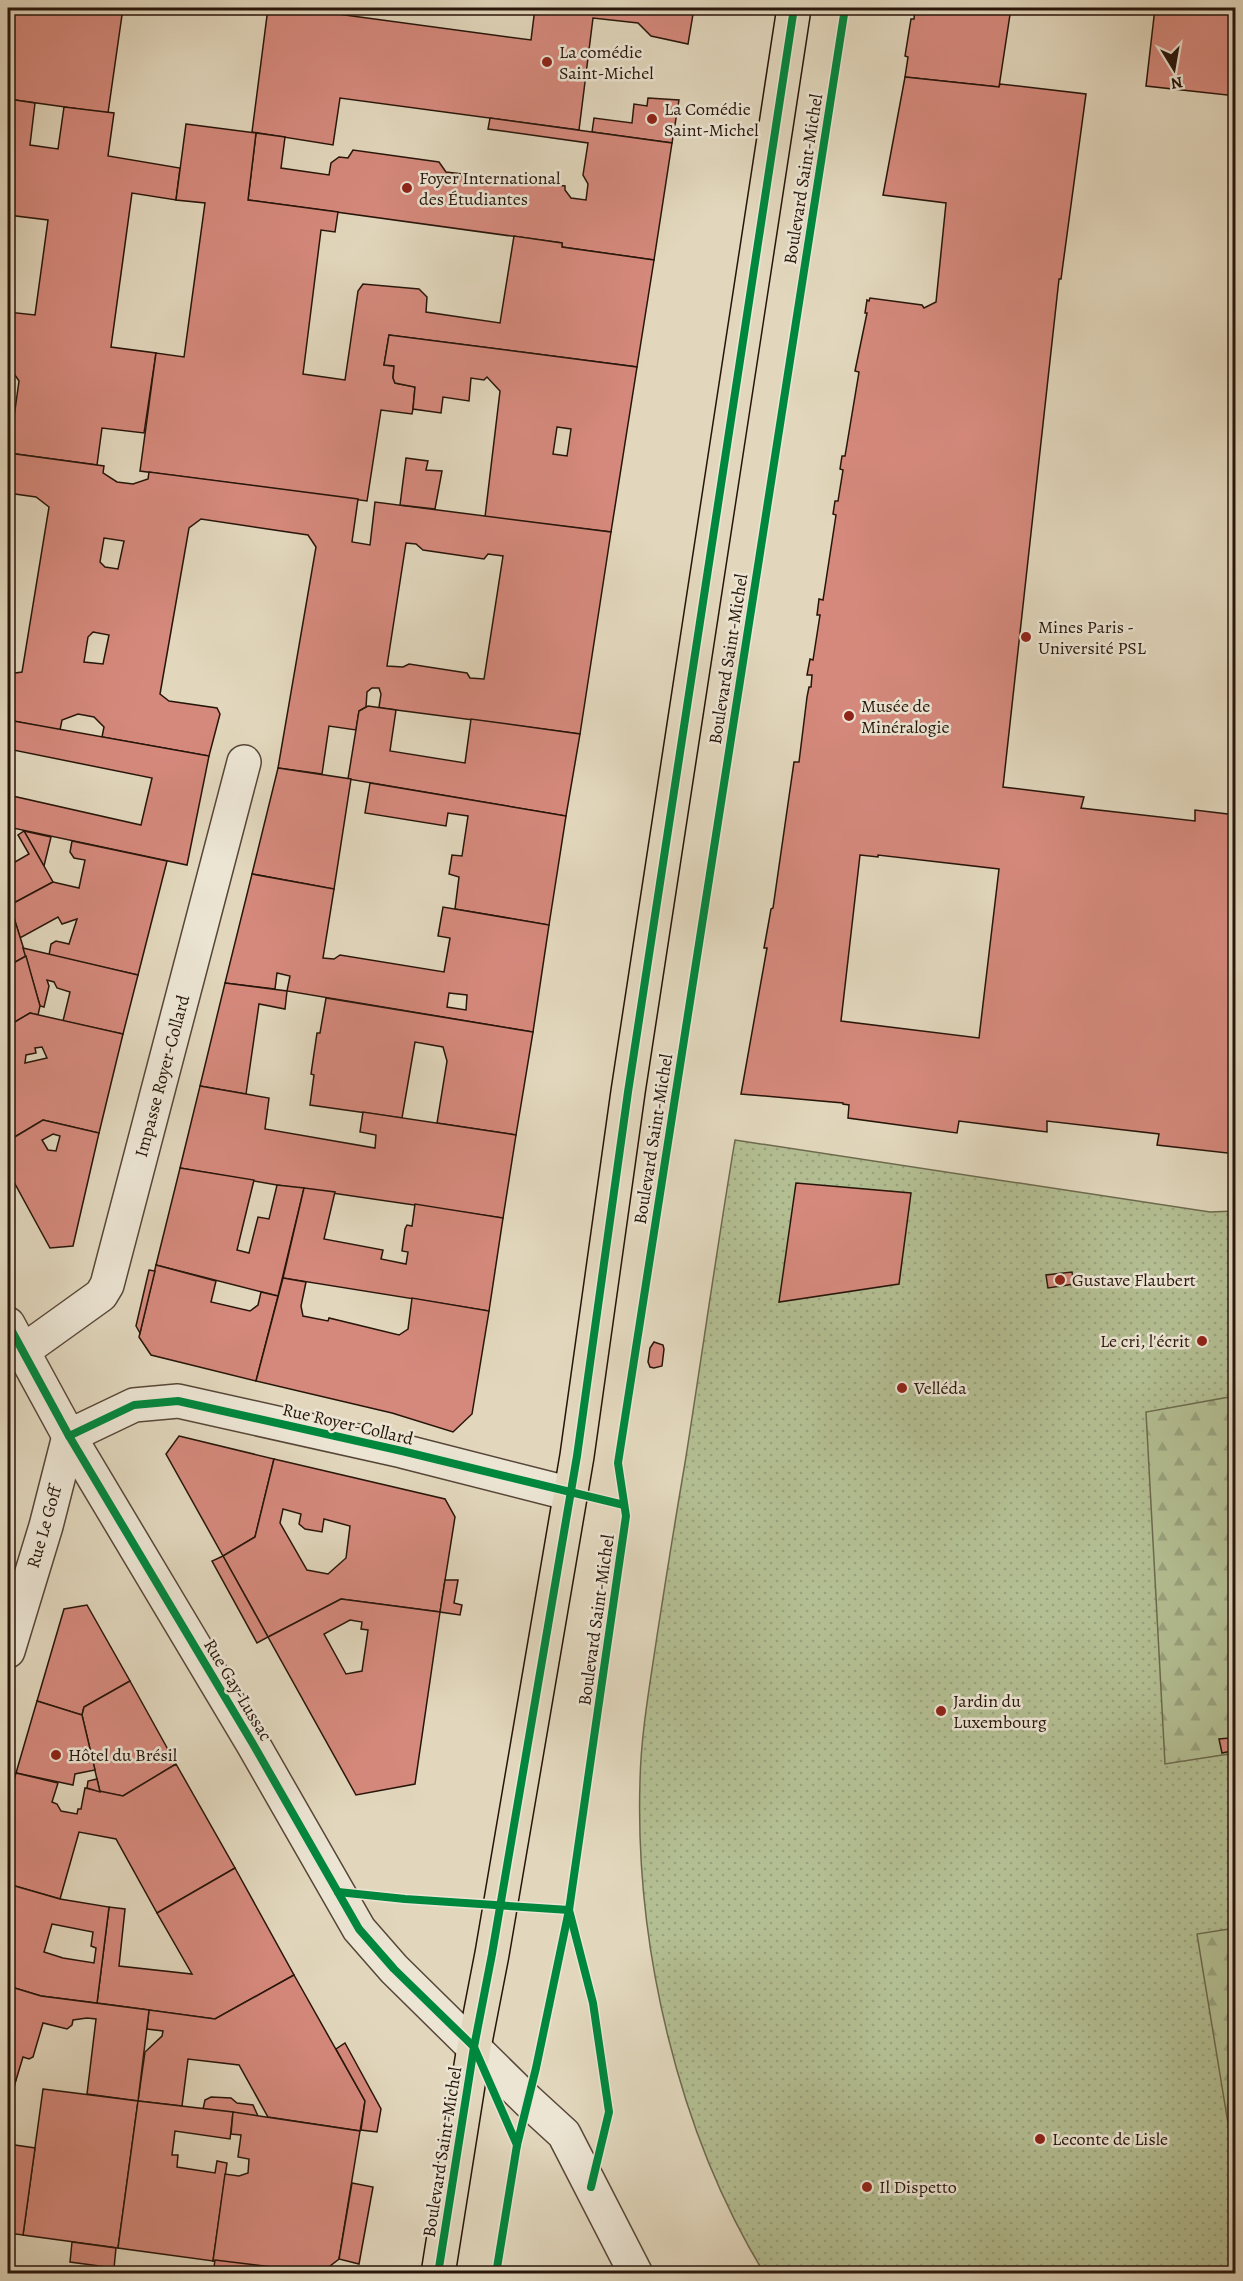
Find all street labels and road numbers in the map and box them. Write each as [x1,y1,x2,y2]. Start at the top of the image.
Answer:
street label: Boulevard Saint-Michel [778,91,828,266]
street label: Boulevard Saint-Michel [703,571,753,746]
street label: Impasse Royer-Collard [129,992,195,1160]
street label: Boulevard Saint-Michel [628,1051,678,1226]
street label: Rue Royer-Collard [280,1397,416,1451]
street label: Rue Le Goff [21,1480,68,1571]
street label: Boulevard Saint-Michel [572,1532,620,1707]
street label: Rue Gay-Lussac [198,1635,278,1745]
street label: Boulevard Saint-Michel [417,2064,467,2239]

